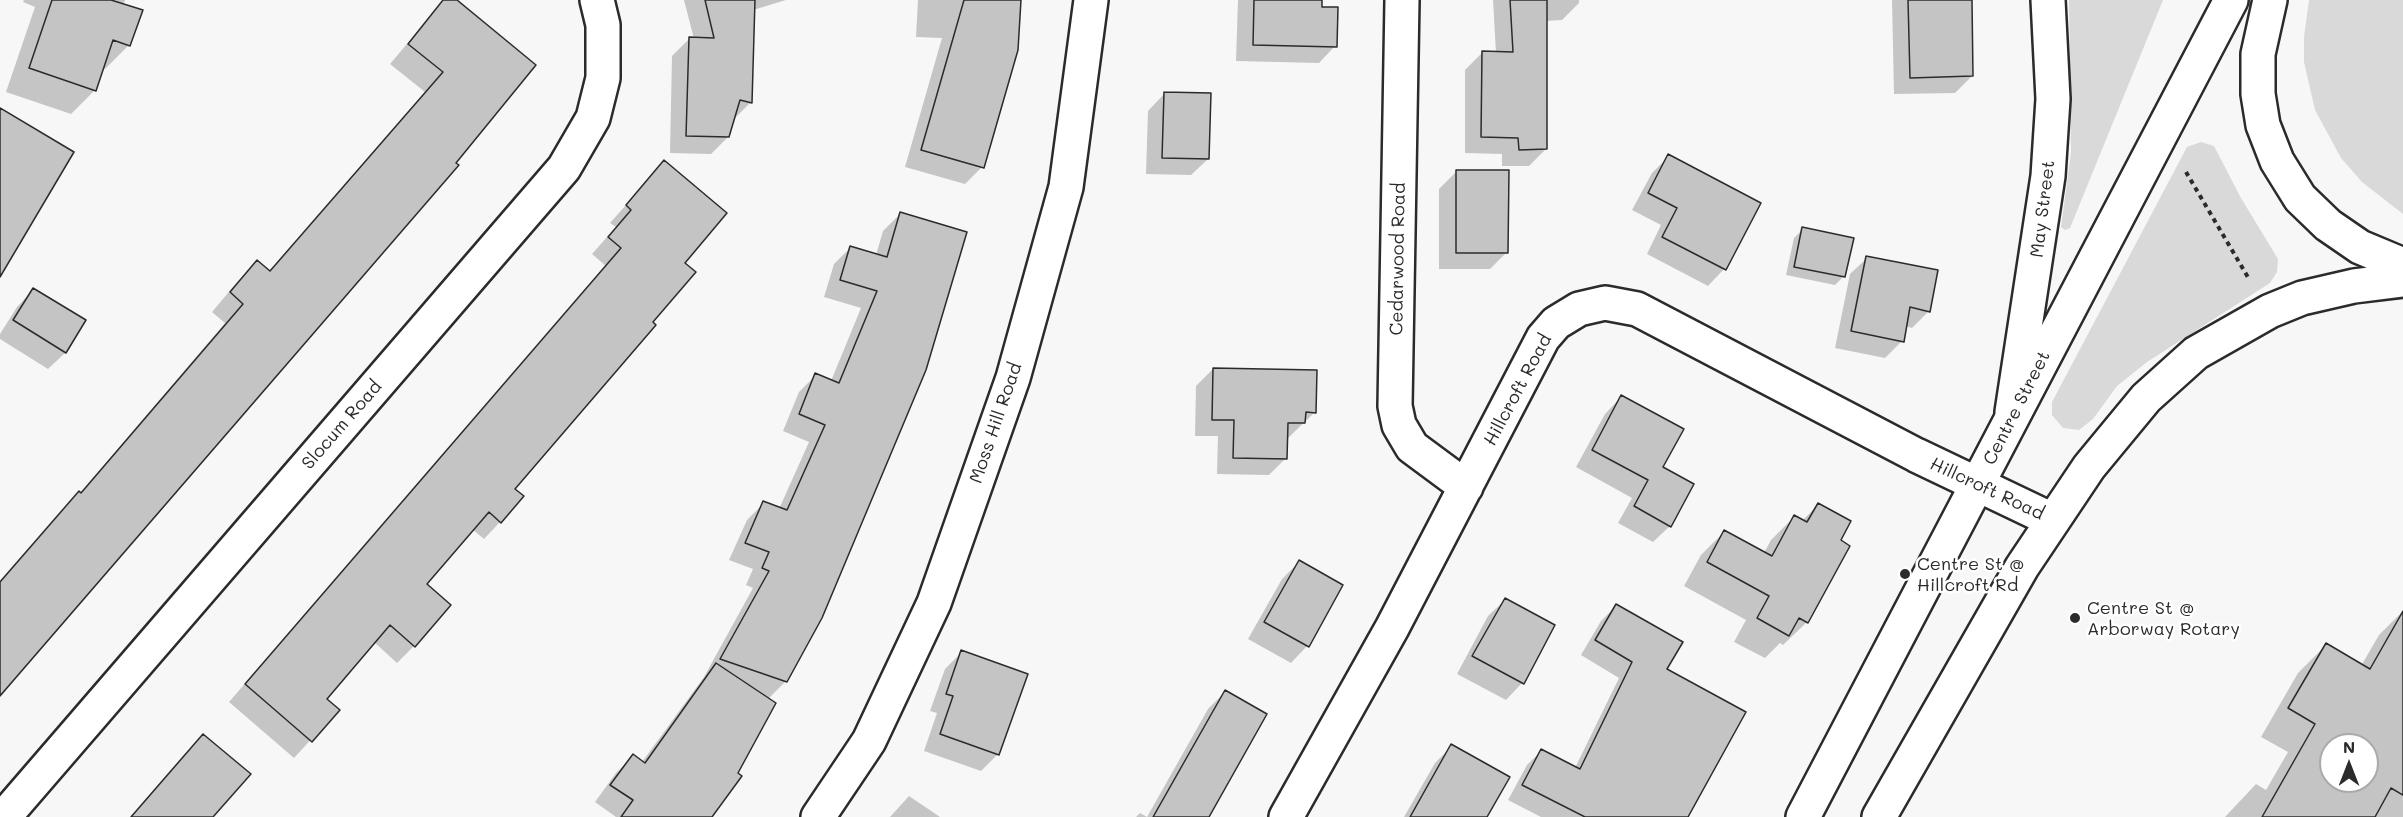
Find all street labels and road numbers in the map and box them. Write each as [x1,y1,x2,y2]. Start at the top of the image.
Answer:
street label: May Street [2026,159,2060,259]
street label: Cedarwood Road [1386,182,1410,336]
street label: Hillcroft Road [1480,331,1556,449]
street label: Centre Street [1979,347,2055,469]
street label: Moss Hill Road [965,360,1027,486]
street label: Slocum Road [298,376,386,474]
street label: Hillcroft Road [1927,453,2047,525]

